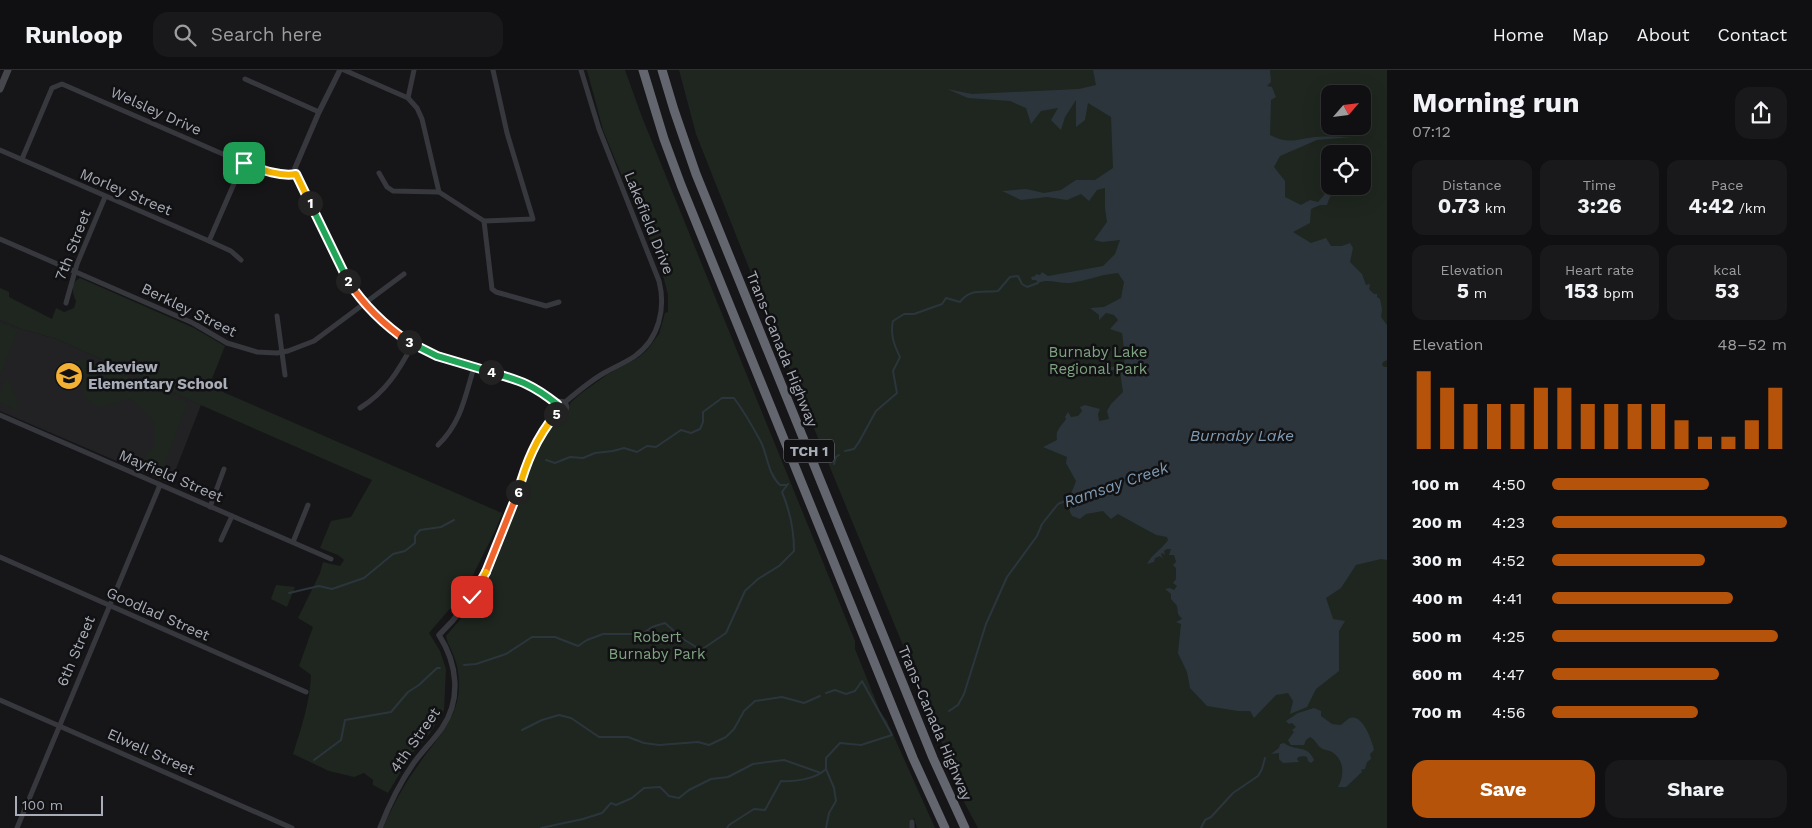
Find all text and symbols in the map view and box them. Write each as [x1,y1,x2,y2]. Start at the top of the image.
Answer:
search box [153,12,503,57]
text: Runloop [25,21,123,49]
icon: search [171,21,199,49]
text: Search here [211,23,322,46]
text: Home [1493,24,1544,45]
text: Map [1572,24,1609,45]
text: About [1637,24,1689,45]
text: Contact [1717,24,1787,45]
street label: Welsley Drive [108,83,204,139]
north arrow [1321,85,1371,135]
map controls [1321,85,1371,195]
text: Morning run [1412,86,1580,119]
button: share [1735,87,1787,139]
text: 07:12 [1412,122,1451,141]
pin [223,142,265,184]
button: locate [1321,145,1371,195]
icon: arrive [230,149,258,177]
street label: Morley Street [77,165,175,220]
street label: Lakefield Drive [620,169,678,277]
text: Distance [1442,177,1502,193]
text: Time [1583,177,1616,193]
text: Pace [1711,177,1743,193]
pin: 1 [298,190,322,216]
text: 0.73 [1438,193,1480,218]
text: 3:26 [1577,193,1622,218]
text: 4:42 [1688,193,1734,218]
text: 1 [307,195,314,211]
text: km [1480,200,1506,216]
text: /km [1734,200,1766,216]
street label: 7th Street [51,206,95,283]
text: Elevation [1441,262,1503,278]
text: Heart rate [1565,262,1634,278]
text: kcal [1713,262,1741,278]
pin: 2 [336,268,360,294]
street label: Trans-Canada Highway [742,268,822,430]
text: 2 [344,273,353,289]
text: 5 [1457,278,1469,303]
text: 153 [1565,278,1599,303]
text: 53 [1715,278,1740,303]
street label: Berkley Street [138,279,240,341]
text: m [1469,285,1487,301]
text: bpm [1599,285,1634,301]
pin: 3 [396,330,422,354]
text: 3 [405,334,414,350]
text: Elevation [1412,335,1483,354]
text: 48–52 m [1717,335,1787,354]
park label: Burnaby Lake Regional Park [1049,343,1148,378]
place label: Lakeview Elementary School [88,358,228,393]
pin: 4 [478,360,504,384]
school or university icon: Lakeview Elementary School [54,361,84,391]
text: 4 [487,364,496,380]
pin: 5 [544,402,568,426]
text: 5 [552,406,561,422]
water label: Burnaby Lake [1190,426,1294,445]
road number: TCH 1 [784,440,834,462]
street label: Mayfield Street [116,446,226,506]
water label: Ramsay Creek [1061,457,1172,511]
text: 100 m [1412,475,1459,494]
text: 4:50 [1492,475,1526,494]
pin: 6 [506,480,530,504]
text: 6 [514,484,523,500]
text: 200 m [1412,513,1462,532]
text: 4:23 [1492,513,1525,532]
text: 300 m [1412,551,1462,570]
text: 4:52 [1492,551,1525,570]
pin [451,576,493,618]
street label: Goodlad Street [104,583,213,645]
icon: check [458,583,486,611]
text: 400 m [1412,589,1463,608]
text: 4:41 [1492,589,1522,608]
street label: 6th Street [53,612,99,689]
text: 500 m [1412,627,1462,646]
text: 4:25 [1492,627,1525,646]
park label: Robert Burnaby Park [609,628,706,663]
street label: Trans-Canada Highway [894,643,976,804]
text: 600 m [1412,665,1462,684]
text: 4:47 [1492,665,1524,684]
text: 700 m [1412,703,1462,722]
text: 4:56 [1492,703,1526,722]
street label: 4th Street [386,704,444,776]
street label: Elwell Street [105,725,198,780]
button: Save [1412,760,1595,818]
button: Share [1605,760,1787,818]
scale bar [15,793,102,816]
text: 100 m [22,797,63,813]

